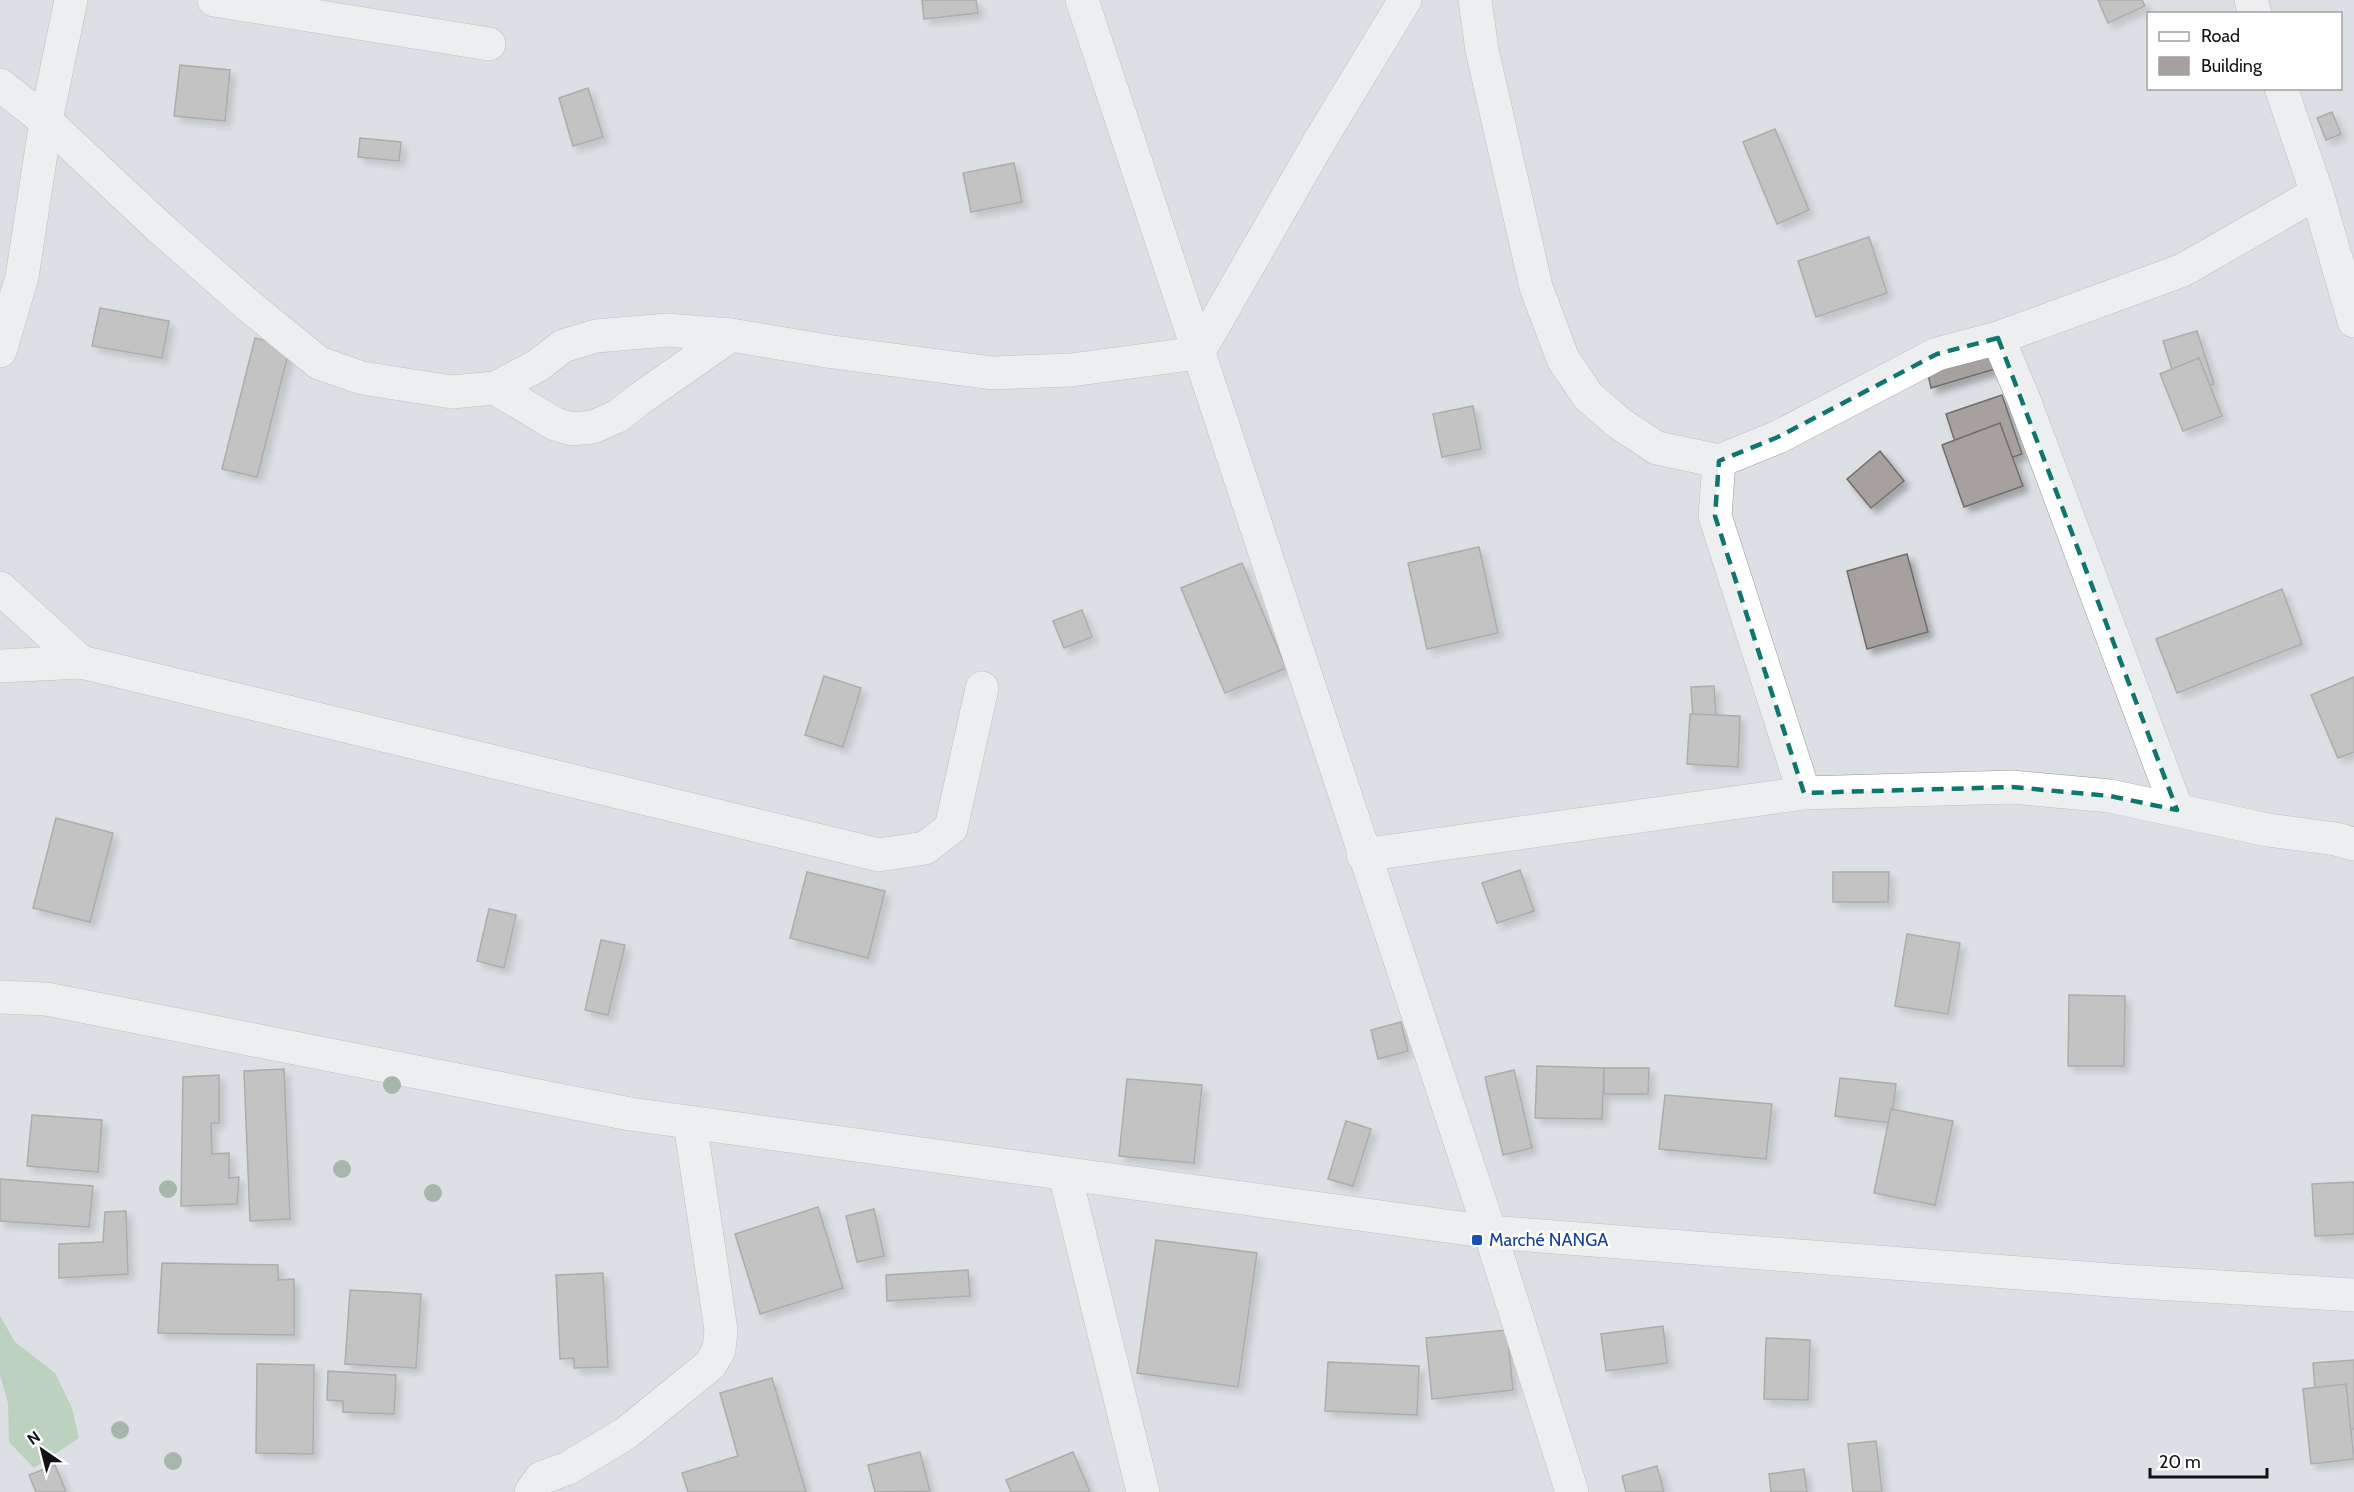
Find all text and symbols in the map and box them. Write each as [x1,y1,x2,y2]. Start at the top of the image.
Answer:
legend [2147,12,2342,90]
text: Road [2201,25,2240,47]
text: Building [2201,55,2263,77]
place label: Marché NANGA [1489,1229,1608,1251]
marker: Marché NANGA [1470,1233,1484,1247]
north arrow [12,1420,72,1480]
text: N [24,1427,44,1449]
scale bar [2150,1441,2267,1479]
text: 20 m [2159,1451,2201,1473]

